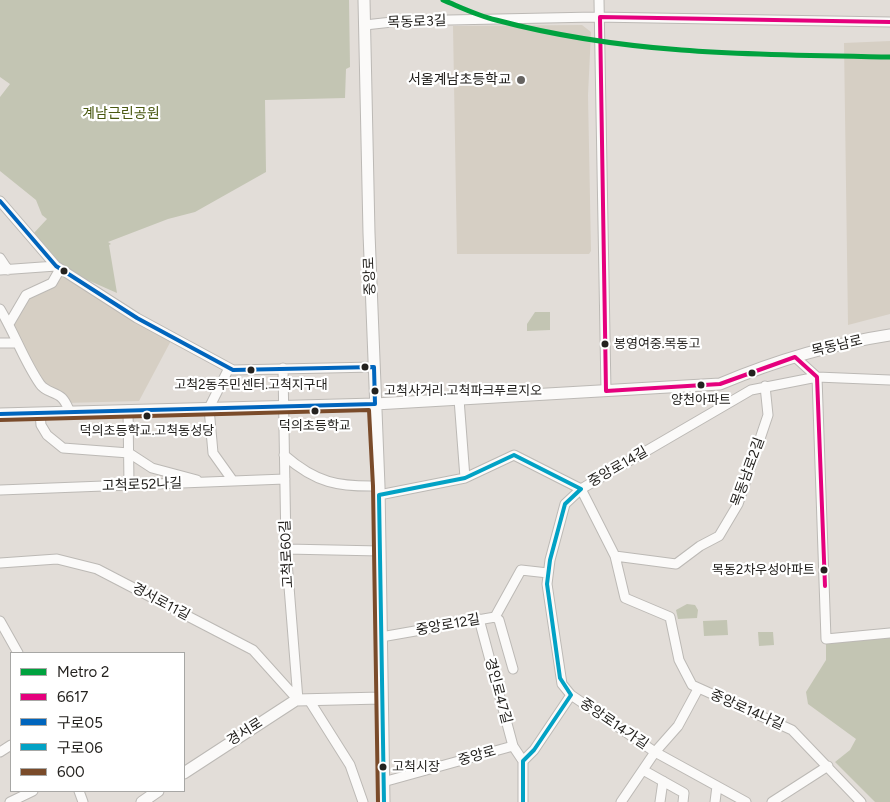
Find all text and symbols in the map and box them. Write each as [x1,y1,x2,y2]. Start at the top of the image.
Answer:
street label: 목동로3길 [387,13,447,31]
place label: 서울계남초등학교 [408,72,511,88]
marker: 서울계남초등학교 [515,74,527,86]
park label: 계남근린공원 [82,106,160,122]
street label: 중앙로 [361,256,379,296]
unlabelled marker [59,266,69,276]
street label: 목동남로 [810,332,864,360]
place label: 봉영여중.목동고 [614,336,700,352]
marker: 봉영여중.목동고 [600,339,610,349]
unlabelled marker [360,362,370,372]
marker: 고척2동주민센터.고척지구대 [246,365,256,375]
unlabelled marker [747,368,757,378]
place label: 고척2동주민센터.고척지구대 [174,377,328,393]
marker: 양천아파트 [696,380,706,390]
place label: 고척사거리.고척파크푸르지오 [384,383,542,399]
marker: 고척사거리.고척파크푸르지오 [370,386,380,396]
place label: 양천아파트 [671,392,731,408]
marker: 덕의초등학교 [310,406,320,416]
marker: 덕의초등학교.고척동성당 [142,411,152,421]
place label: 덕의초등학교 [279,418,351,434]
place label: 덕의초등학교.고척동성당 [80,423,214,439]
street label: 목동남로2길 [728,435,768,509]
street label: 중앙로14길 [585,443,651,491]
street label: 고척로52나길 [102,475,182,495]
street label: 고척로60길 [277,519,297,589]
place label: 목동2차우성아파트 [712,562,815,578]
marker: 목동2차우성아파트 [819,565,829,575]
street label: 경서로11길 [129,580,193,624]
street label: 중앙로12길 [414,611,482,639]
legend [10,652,185,792]
street label: 경인로47길 [481,656,515,726]
text: Metro 2 [57,663,109,681]
street label: 중앙로14나길 [708,686,786,734]
text: 6617 [57,688,88,706]
street label: 중앙로14가길 [577,695,651,753]
text: 구로05 [57,714,103,732]
street label: 경서로 [224,715,266,749]
text: 구로06 [57,739,103,757]
street label: 중앙로 [456,743,498,769]
place label: 고척시장 [392,759,440,775]
marker: 고척시장 [378,762,388,772]
text: 600 [57,763,85,781]

